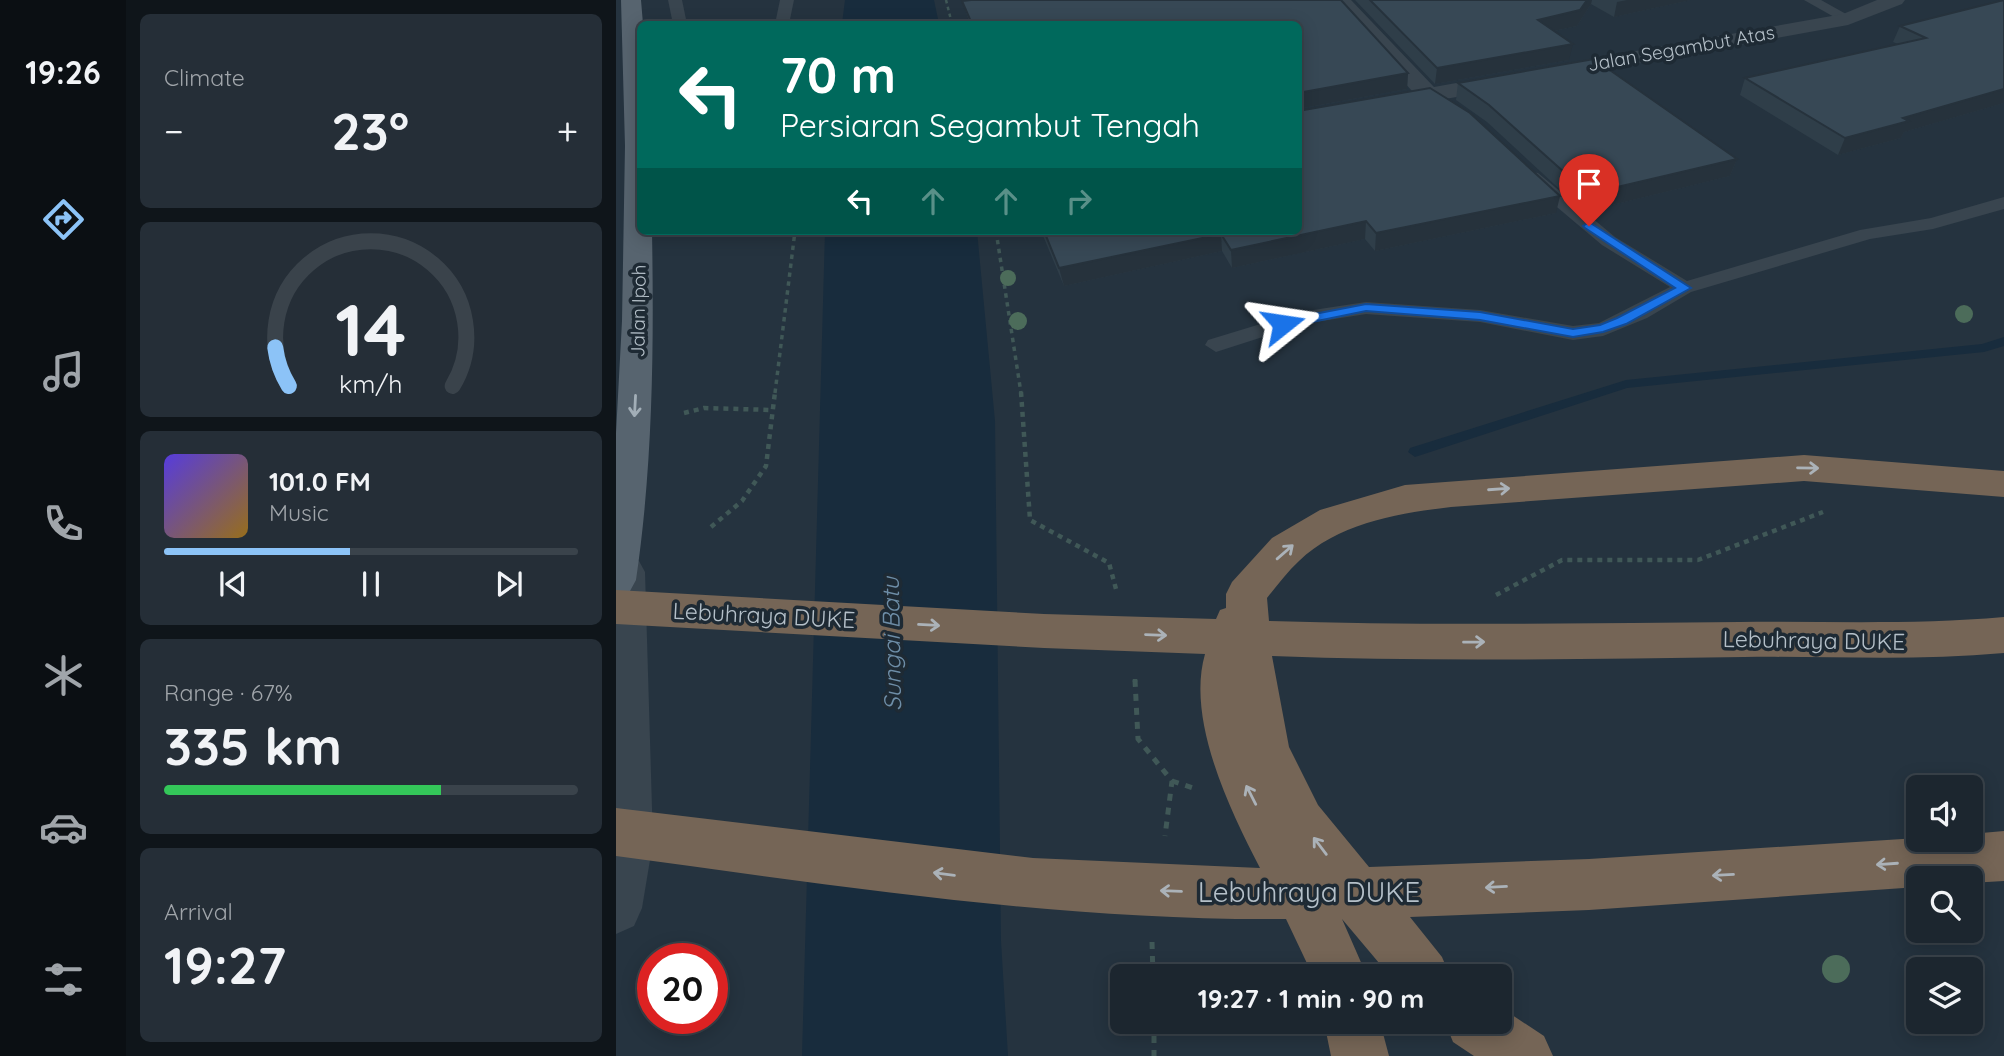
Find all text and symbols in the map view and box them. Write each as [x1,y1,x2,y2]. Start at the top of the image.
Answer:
street label: Jalan Segambut Atas [1586,20,1776,76]
text: 70 m [780,44,896,105]
icon: left [665,49,756,140]
text: 19:26 [25,52,101,92]
text: Climate [164,63,245,92]
text: 23° [331,98,409,163]
text: Persiaran Segambut Tengah [780,105,1200,145]
text: − [164,107,184,155]
text: + [557,107,578,155]
pin [1559,154,1619,226]
icon: arrive [1570,165,1608,203]
icon: left [841,182,879,220]
icon: ahead [914,182,952,220]
icon: ahead [987,182,1025,220]
icon: right [1060,182,1098,220]
icon: directions [39,195,88,244]
street label: Jalan Ipoh [625,264,651,358]
text: 14 [335,283,407,374]
position arrow [1246,287,1320,361]
icon: music [39,347,88,396]
text: km/h [339,367,403,398]
one-way arrow [629,394,642,417]
one-way arrow [1797,462,1820,475]
text: 101.0 FM [269,465,371,498]
one-way arrow [1487,482,1510,495]
text: Music [269,498,329,527]
icon: phone [39,499,88,548]
one-way arrow [1275,544,1293,560]
icon: previous [214,565,252,603]
icon: pause [352,565,390,603]
icon: next [490,565,528,603]
water label: Sungai Batu [875,575,907,711]
street label: Lebuhraya DUKE [672,596,856,634]
one-way arrow [917,618,940,631]
street label: Lebuhraya DUKE [1722,624,1906,656]
one-way arrow [1144,628,1167,642]
one-way arrow [1462,635,1485,649]
icon: climate [39,651,88,700]
text: Range · 67% [164,678,293,707]
text: 335 km [164,713,342,778]
map controls [1906,775,1983,1034]
button: sound [1906,775,1983,852]
one-way arrow [1244,786,1258,806]
icon: car [39,803,88,852]
one-way arrow [1312,837,1327,856]
one-way arrow [1876,858,1899,871]
button: search [1906,866,1983,943]
one-way arrow [933,868,956,881]
one-way arrow [1712,869,1735,882]
street label: Lebuhraya DUKE [1198,874,1420,909]
one-way arrow [1485,881,1508,894]
one-way arrow [1160,885,1183,898]
text: Arrival [164,897,233,926]
text: 19:27 [164,932,286,997]
speed limit sign: 20 [637,943,728,1034]
icon: filters [39,955,88,1004]
button: layers [1906,957,1983,1034]
text: 19:27 · 1 min · 90 m [1198,982,1424,1015]

